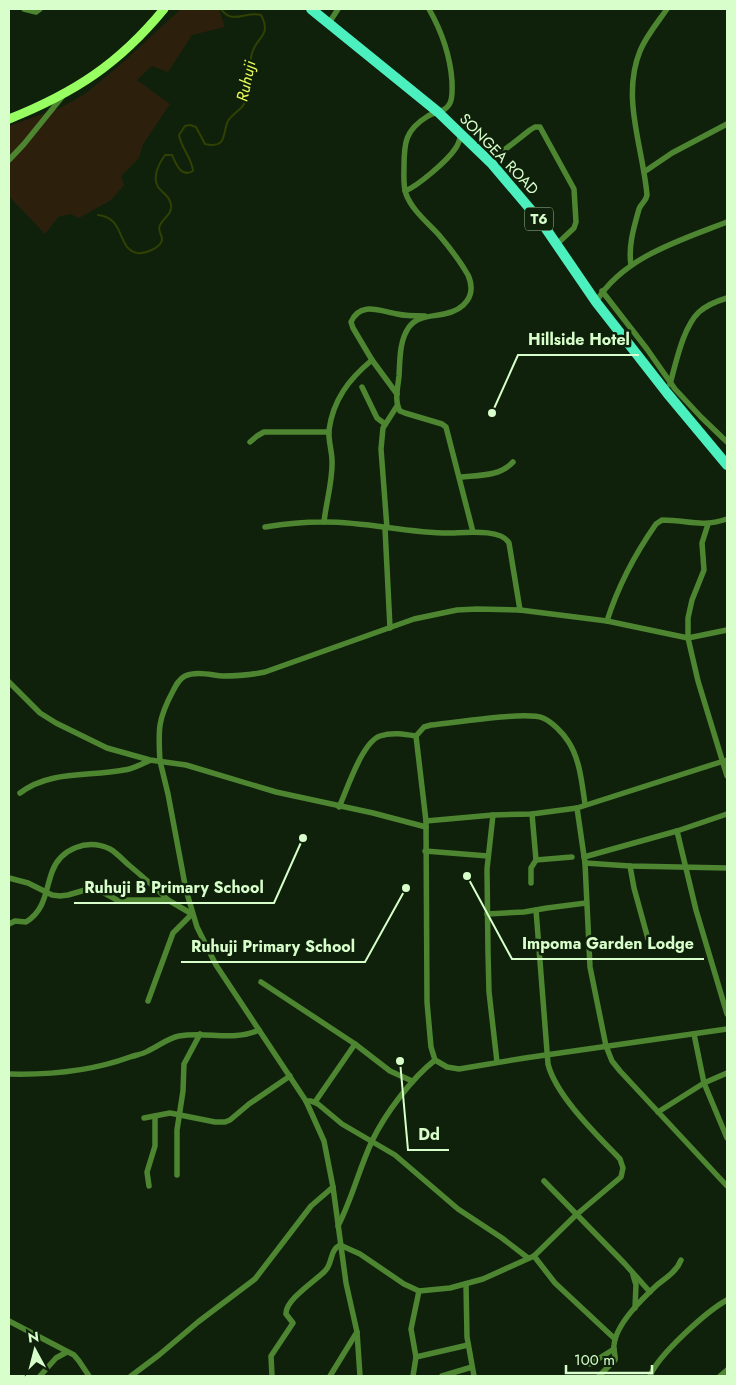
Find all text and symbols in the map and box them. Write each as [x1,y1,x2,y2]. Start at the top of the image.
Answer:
water label: Ruhuji [230,58,262,103]
street label: SONGEA ROAD [454,108,544,200]
road number: T6 [525,208,553,230]
callout: Hillside Hotel [518,324,639,355]
text: Hillside Hotel [528,328,630,351]
callout: Ruhuji B Primary School [74,872,274,903]
text: Ruhuji B Primary School [84,876,264,899]
callout: Impoma Garden Lodge [512,928,704,959]
callout: Ruhuji Primary School [181,931,365,962]
text: Impoma Garden Lodge [522,932,694,955]
text: Ruhuji Primary School [191,935,355,958]
callout: Dd [408,1119,449,1150]
text: Dd [418,1123,440,1146]
north arrow [10,1325,60,1375]
text: N [27,1326,40,1348]
scale bar [566,1342,652,1374]
text: 100 m [574,1349,615,1371]

